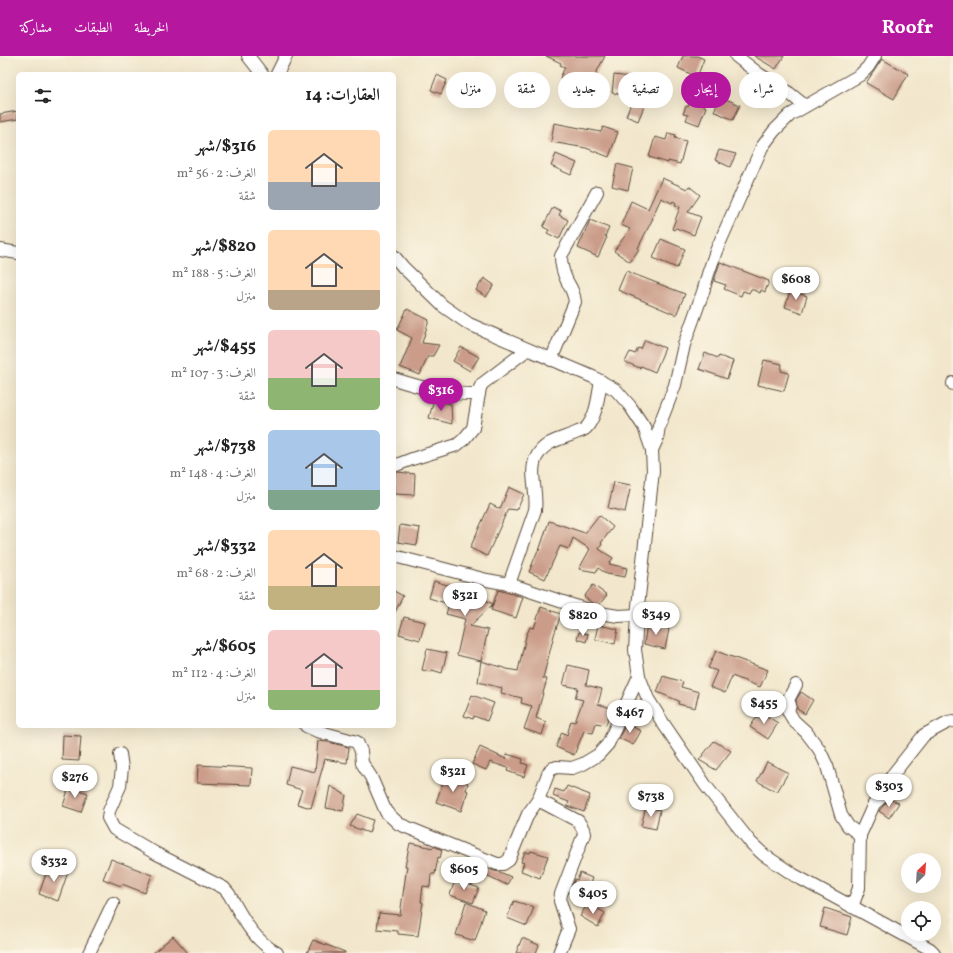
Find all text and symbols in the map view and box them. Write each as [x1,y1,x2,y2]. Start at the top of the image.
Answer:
text: Roofr [882,15,933,41]
text: مشاركة [20,19,52,38]
text: الطبقات [74,19,112,38]
text: الخريطة [134,19,168,38]
chip: منزل [446,72,496,108]
chip: شقة [504,72,550,108]
chip: جديد [558,72,610,108]
chip: تصفية [618,72,673,108]
chip: إيجار [681,72,731,108]
chip: شراء [739,72,788,108]
text: العقارات: 14 [305,84,380,107]
icon: filters [32,85,54,107]
text: $316/شهر [196,135,256,158]
icon: home [300,146,348,194]
text: الغرف: 2 · 56 m² [177,165,256,183]
text: شقة [239,188,256,206]
text: $820/شهر [192,235,256,258]
icon: home [300,246,348,294]
text: الغرف: 5 · 188 m² [172,265,256,283]
pin: $608 [772,267,820,301]
text: $608 [781,271,811,289]
text: منزل [236,288,256,306]
text: $455/شهر [194,335,256,358]
icon: home [300,346,348,394]
text: الغرف: 3 · 107 m² [171,365,256,383]
pin: $316 [417,378,465,412]
text: $316 [428,382,454,400]
text: شقة [239,388,256,406]
text: $738/شهر [195,435,256,458]
icon: home [300,446,348,494]
text: الغرف: 4 · 148 m² [170,465,256,483]
text: منزل [236,488,256,506]
text: $332/شهر [194,535,256,558]
icon: home [300,546,348,594]
text: الغرف: 2 · 68 m² [176,565,256,583]
pin: $321 [441,583,489,617]
text: $321 [452,587,478,605]
text: شقة [239,588,256,606]
pin: $349 [632,602,680,636]
pin: $820 [559,603,607,637]
text: $349 [642,606,670,624]
text: $820 [569,607,597,625]
text: $605/شهر [193,635,256,658]
icon: home [300,646,348,694]
text: الغرف: 4 · 112 m² [172,665,256,683]
text: منزل [236,688,256,706]
pin: $455 [740,691,788,725]
text: $455 [750,695,778,713]
pin: $467 [606,700,654,734]
text: $467 [616,704,644,722]
pin: $321 [429,759,477,793]
text: $321 [440,763,466,781]
pin: $276 [51,765,99,799]
text: $276 [61,769,89,787]
pin: $303 [865,774,913,808]
text: $303 [875,778,903,796]
pin: $738 [627,784,675,818]
text: $738 [638,788,665,806]
pin: $332 [30,849,78,883]
text: $332 [40,853,68,871]
north arrow [901,853,941,893]
map controls [901,853,941,941]
pin: $605 [440,857,488,891]
text: $605 [450,861,478,879]
pin: $405 [569,881,617,915]
text: $405 [578,885,608,903]
button: locate [901,901,941,941]

